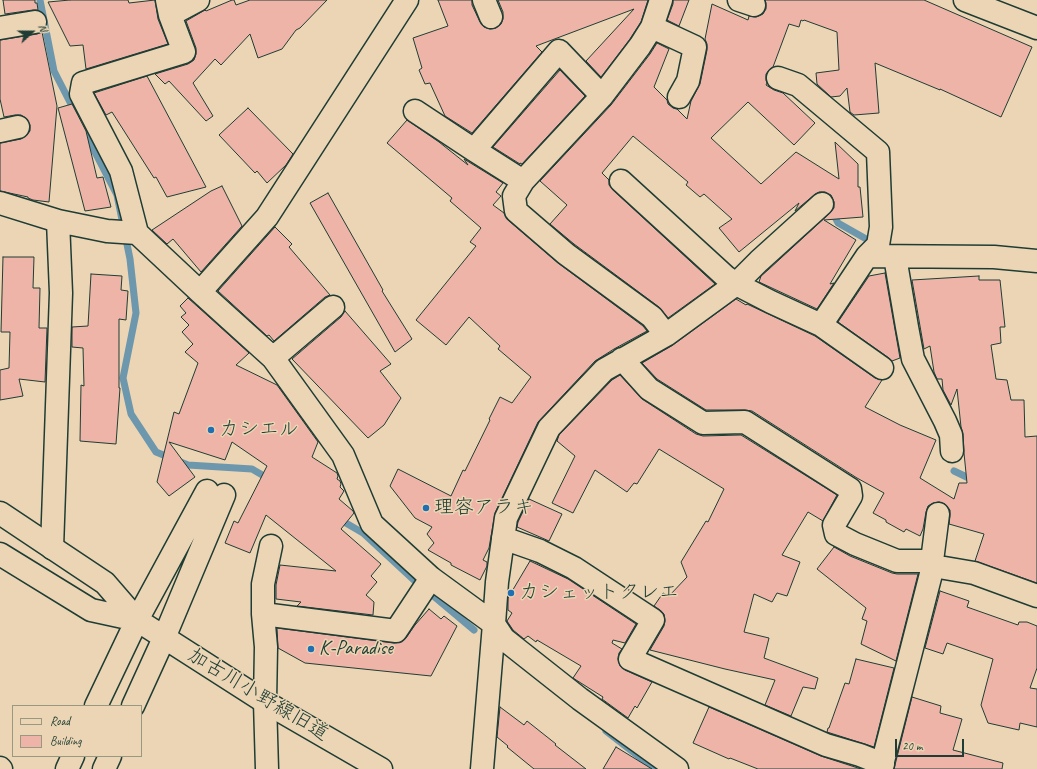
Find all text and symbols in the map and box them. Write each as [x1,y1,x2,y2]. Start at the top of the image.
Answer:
north arrow [12,12,52,52]
text: N [35,22,51,33]
place label: カシエル [219,418,299,442]
marker: カシエル [206,425,216,435]
place label: 理容アラキ [434,496,534,520]
marker: 理容アラキ [421,503,431,513]
place label: カシェットクレエ [519,581,679,605]
marker: カシェットクレエ [506,588,516,598]
place label: K-Paradise [319,637,393,661]
street label: 加古川小野線旧道 [183,644,333,746]
marker: K-Paradise [306,644,316,654]
legend [12,705,142,757]
text: Road [50,713,70,729]
scale bar [897,731,966,757]
text: Building [50,733,82,749]
text: 20 m [902,738,922,754]

